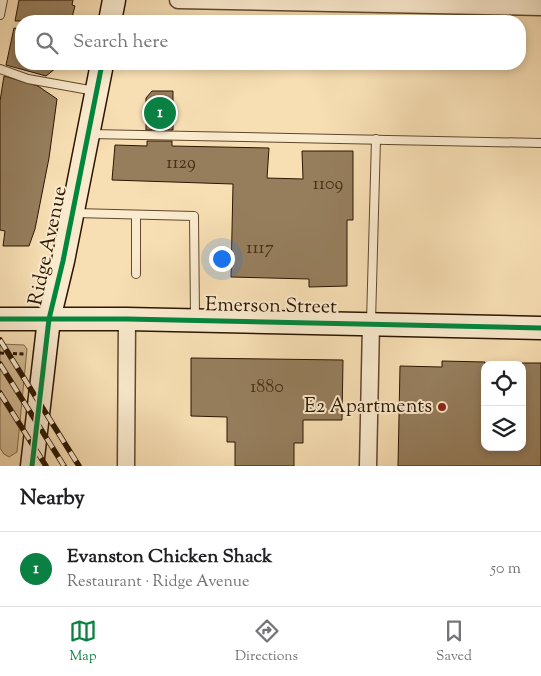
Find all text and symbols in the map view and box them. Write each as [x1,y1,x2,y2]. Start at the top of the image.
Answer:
search box [15,15,526,70]
icon: search [33,29,61,57]
text: Search here [73,29,168,56]
pin: 1 [144,94,176,132]
house number: 1129 [166,151,196,177]
house number: 1109 [313,172,343,198]
street label: Ridge Avenue [22,184,76,308]
house number: 1117 [246,236,274,262]
your location [209,246,235,272]
street label: Emerson Street [205,291,337,323]
map controls [481,361,526,451]
button: locate [481,361,526,406]
house number: 1880 [250,375,284,401]
place label: E2 Apartments [304,393,432,422]
marker: E2 Apartments [436,401,448,413]
button: layers [481,406,526,451]
text: Nearby [20,484,85,514]
text: Evanston Chicken Shack [67,544,272,571]
text: 1 [33,558,39,581]
text: 50 m [490,558,521,581]
text: Restaurant · Ridge Avenue [67,571,249,594]
tab: Map [69,617,97,667]
tab: Directions [235,617,298,667]
tab: Saved [436,617,472,667]

